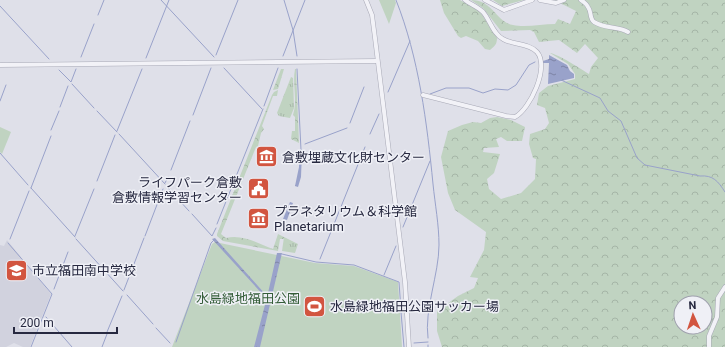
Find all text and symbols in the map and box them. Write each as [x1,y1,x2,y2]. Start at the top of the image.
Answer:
museum icon: 倉敷埋蔵文化財センター [253,144,279,170]
place label: 倉敷埋蔵文化財センター [282,150,425,165]
place label: ライフパーク倉敷 倉敷情報学習センター [112,175,242,205]
public building icon: ライフパーク倉敷 倉敷情報学習センター [245,176,271,202]
place label: プラネタリウム＆科学館 Planetarium [274,204,417,234]
museum icon: プラネタリウム＆科学館 Planetarium [245,205,271,231]
school or university icon: 市立福田南中学校 [3,257,29,283]
place label: 市立福田南中学校 [32,263,136,278]
park label: 水島緑地福田公園 [196,291,300,306]
sports icon: 水島緑地福田公園サッカー場 [302,293,328,319]
north arrow [673,295,713,335]
place label: 水島緑地福田公園サッカー場 [330,299,499,314]
text: N [688,299,697,312]
scale bar [14,309,117,335]
text: 200 m [20,316,54,330]

